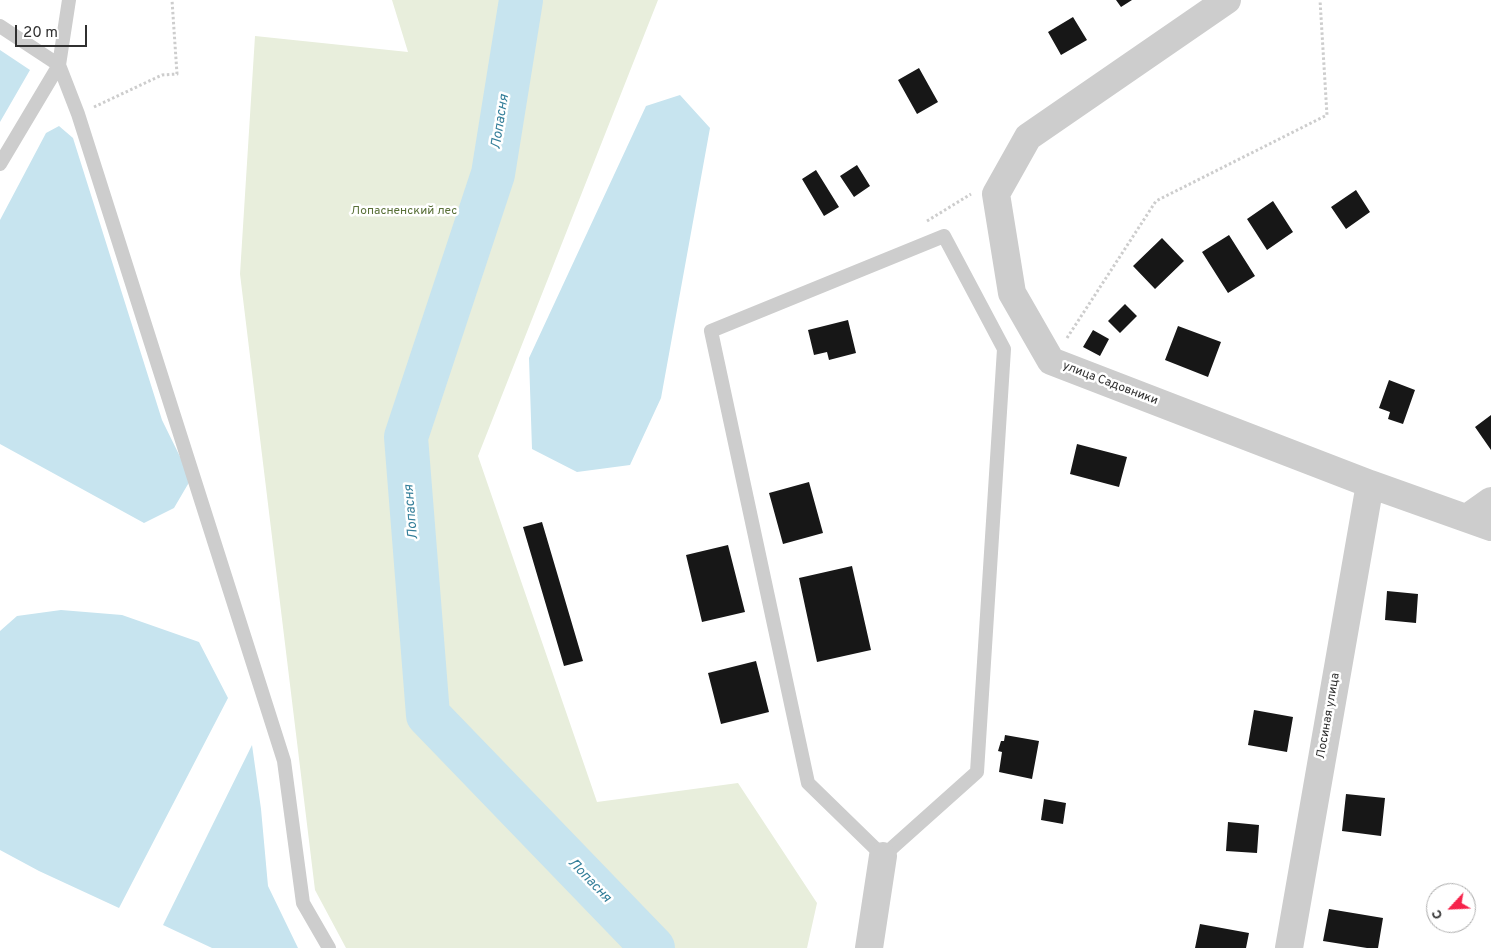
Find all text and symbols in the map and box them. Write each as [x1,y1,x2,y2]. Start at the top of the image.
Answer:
scale bar [18,15,90,47]
text: 20 m [23,24,58,43]
water label: Лопасня [488,93,514,151]
park label: Лопасненский лес [351,205,457,219]
street label: улица Садовники [1060,359,1160,409]
water label: Лопасня [401,484,423,540]
street label: Лосиная улица [1314,672,1344,760]
water label: Лопасня [564,855,614,907]
north arrow [1426,883,1476,933]
text: С [1428,906,1447,922]

